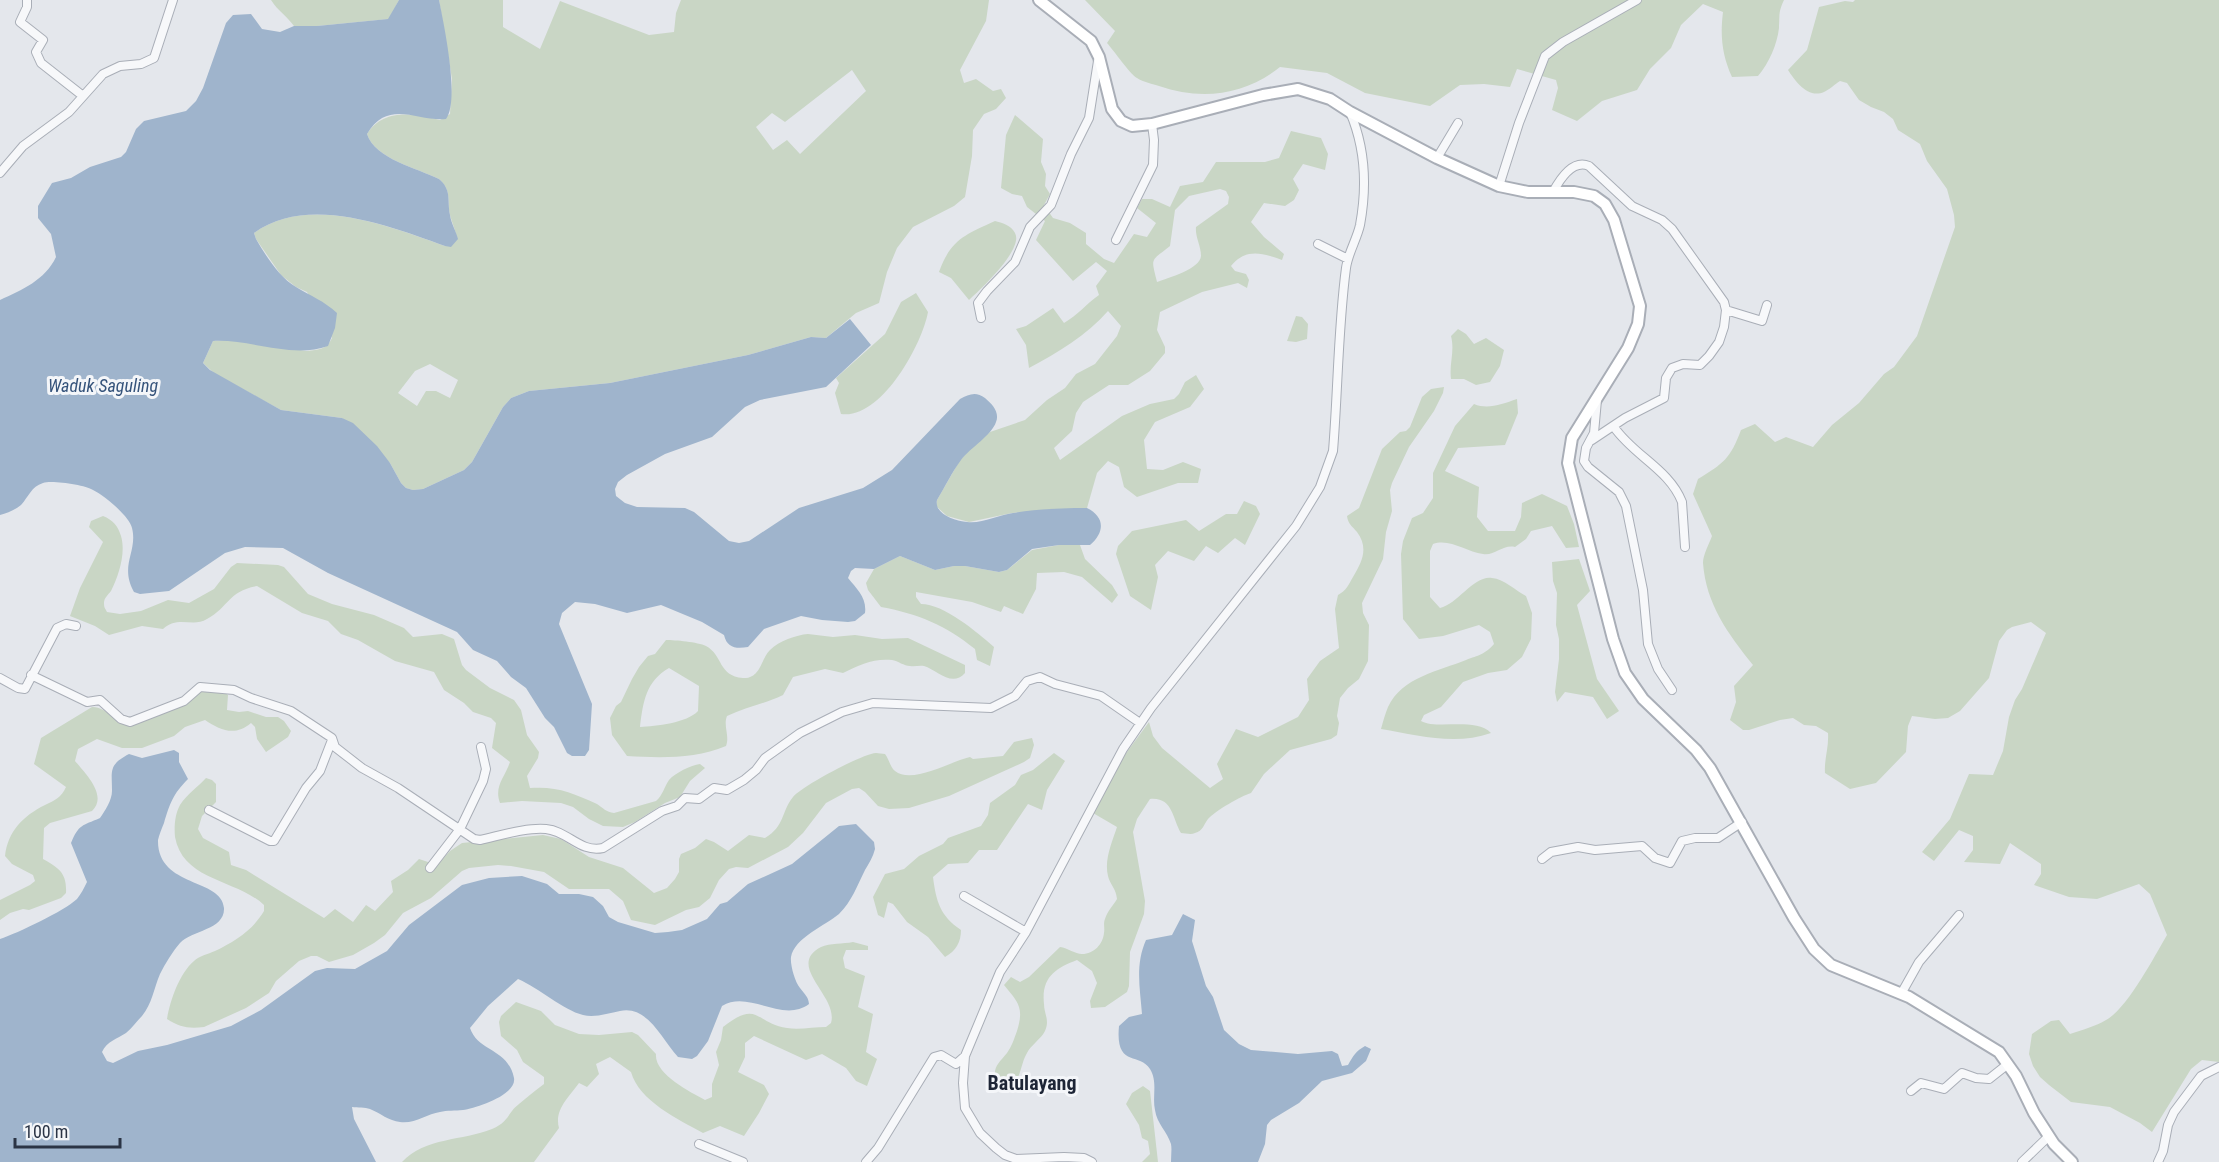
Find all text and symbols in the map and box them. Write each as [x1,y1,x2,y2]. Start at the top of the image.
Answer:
water label: Waduk Saguling [48,375,158,396]
district label: Batulayang [987,1071,1077,1095]
scale bar [15,1111,120,1149]
text: 100 m [24,1121,68,1142]

